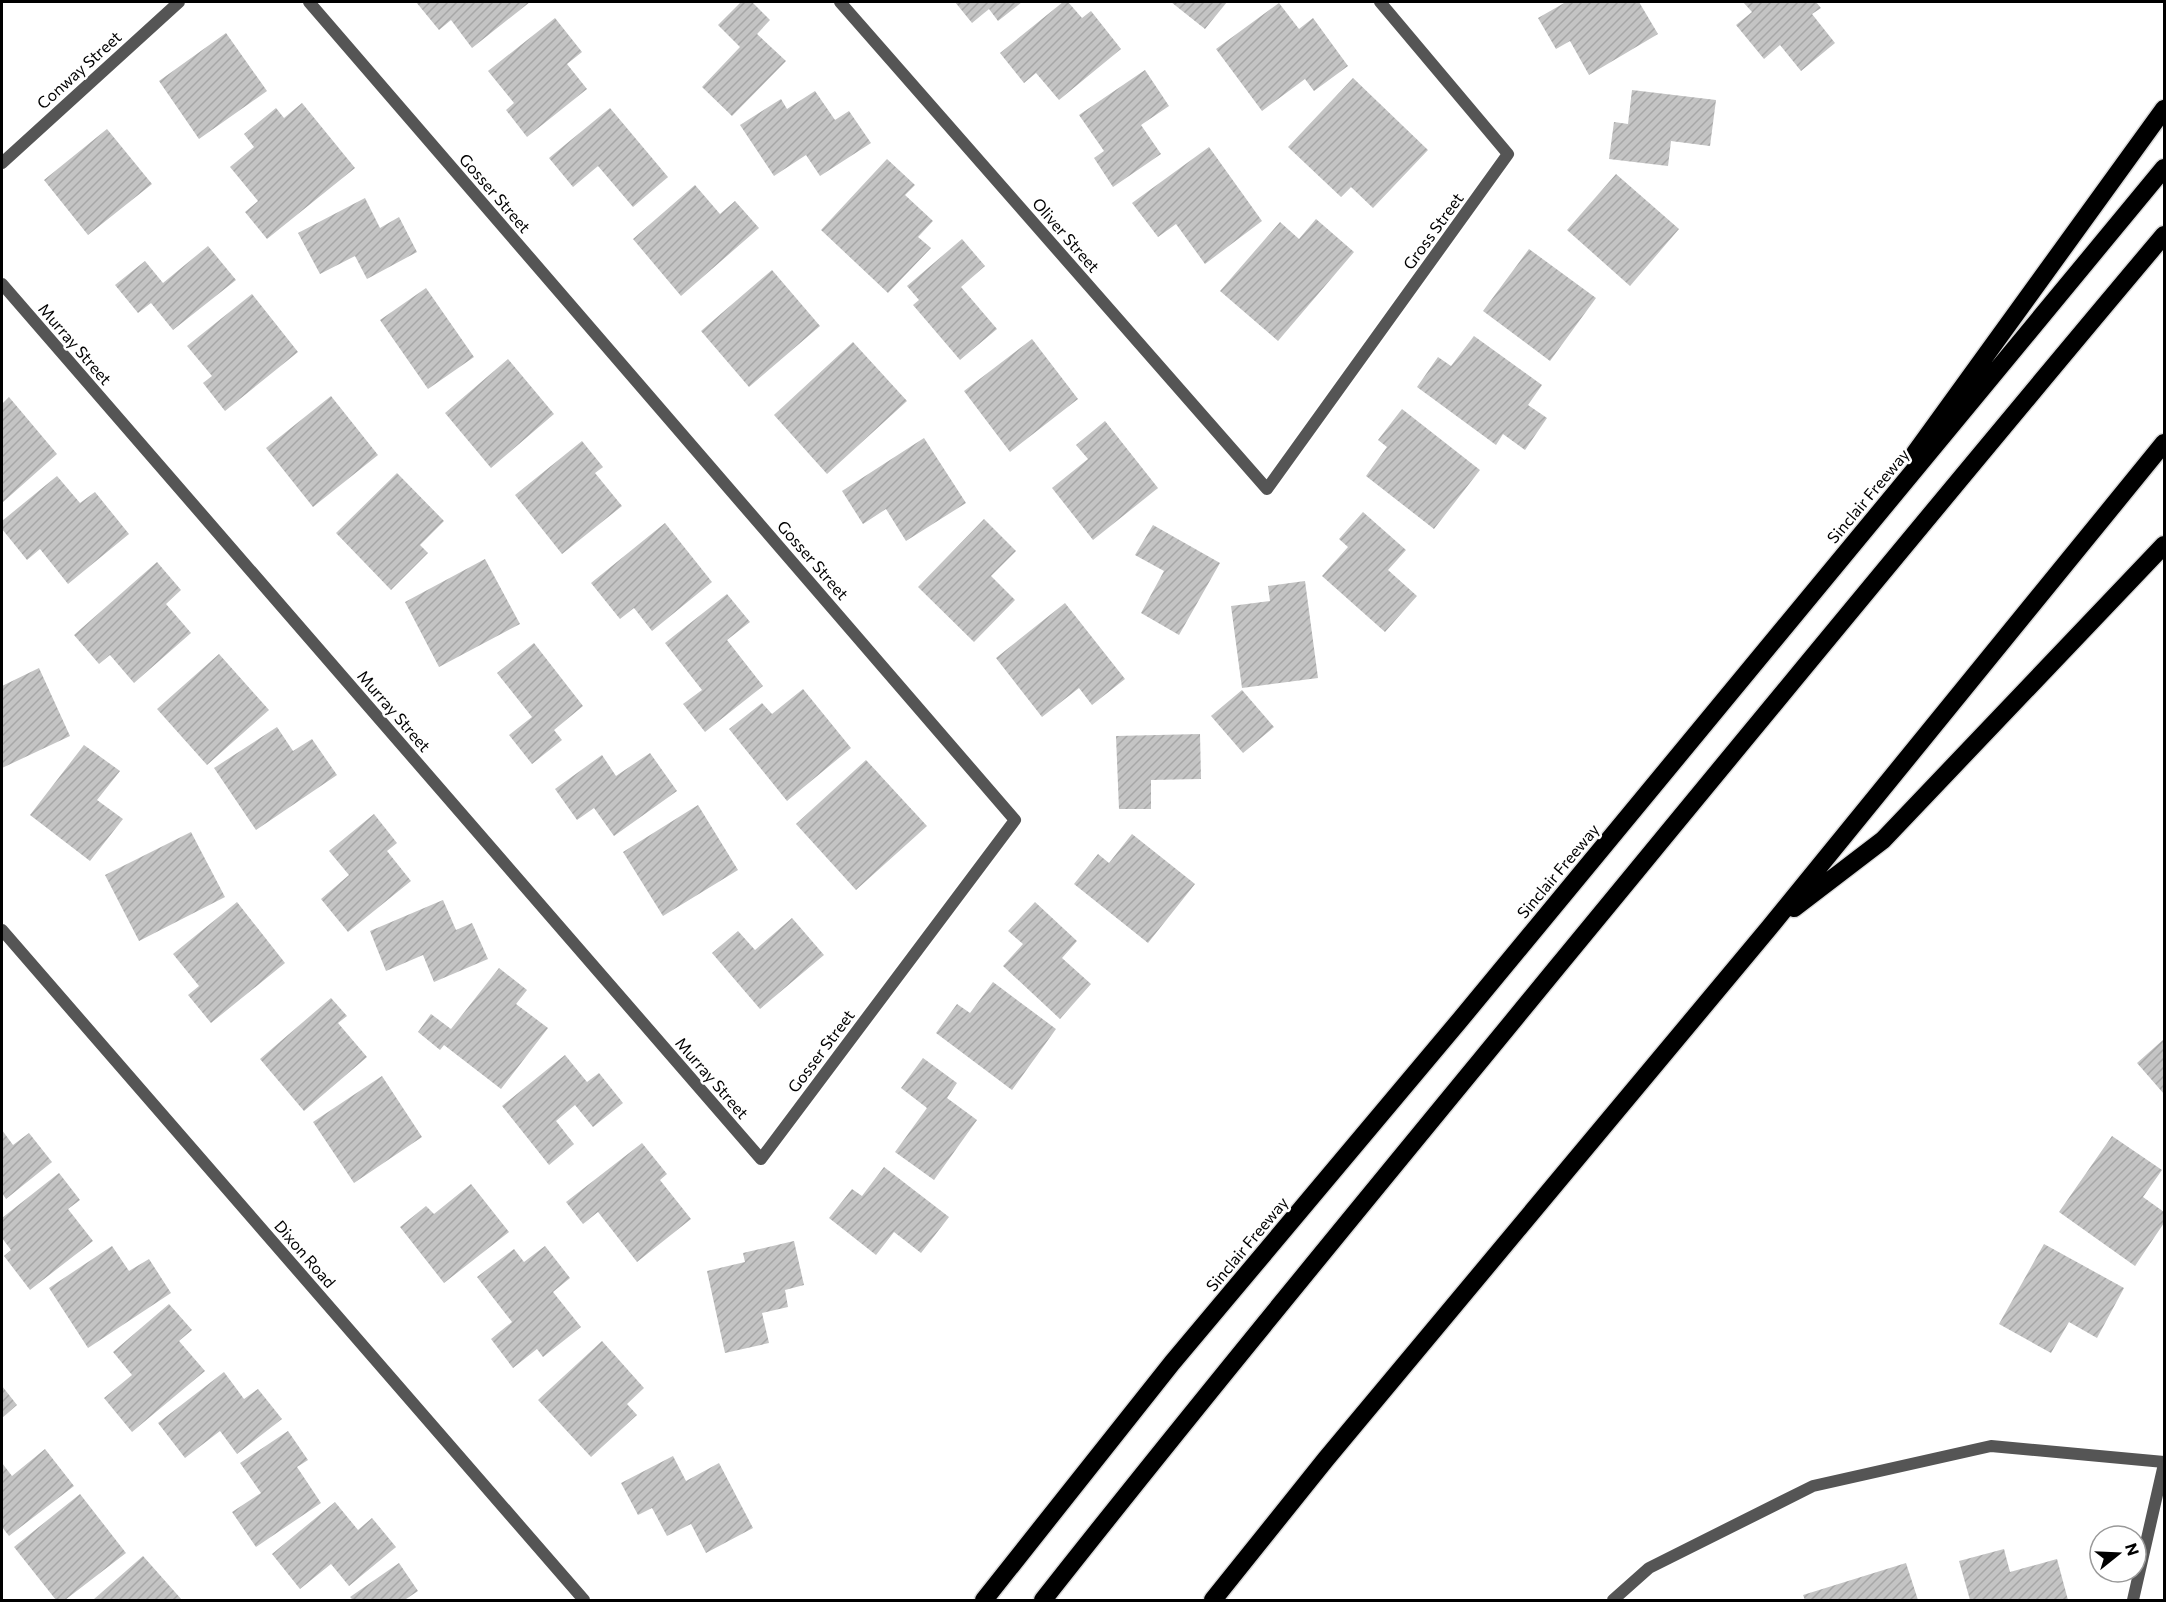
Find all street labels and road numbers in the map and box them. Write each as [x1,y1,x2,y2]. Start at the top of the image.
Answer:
street label: Conway Street [33,27,125,112]
street label: Gosser Street [456,149,535,237]
street label: Gross Street [1398,188,1467,273]
street label: Oliver Street [1029,194,1104,276]
street label: Murray Street [35,299,116,389]
street label: Sinclair Freeway [1823,445,1913,547]
street label: Gosser Street [774,516,853,604]
street label: Murray Street [354,666,435,756]
street label: Sinclair Freeway [1513,820,1603,922]
street label: Gosser Street [783,1005,858,1096]
street label: Murray Street [672,1033,753,1123]
street label: Sinclair Freeway [1202,1193,1292,1295]
street label: Dixon Road [271,1216,340,1291]

